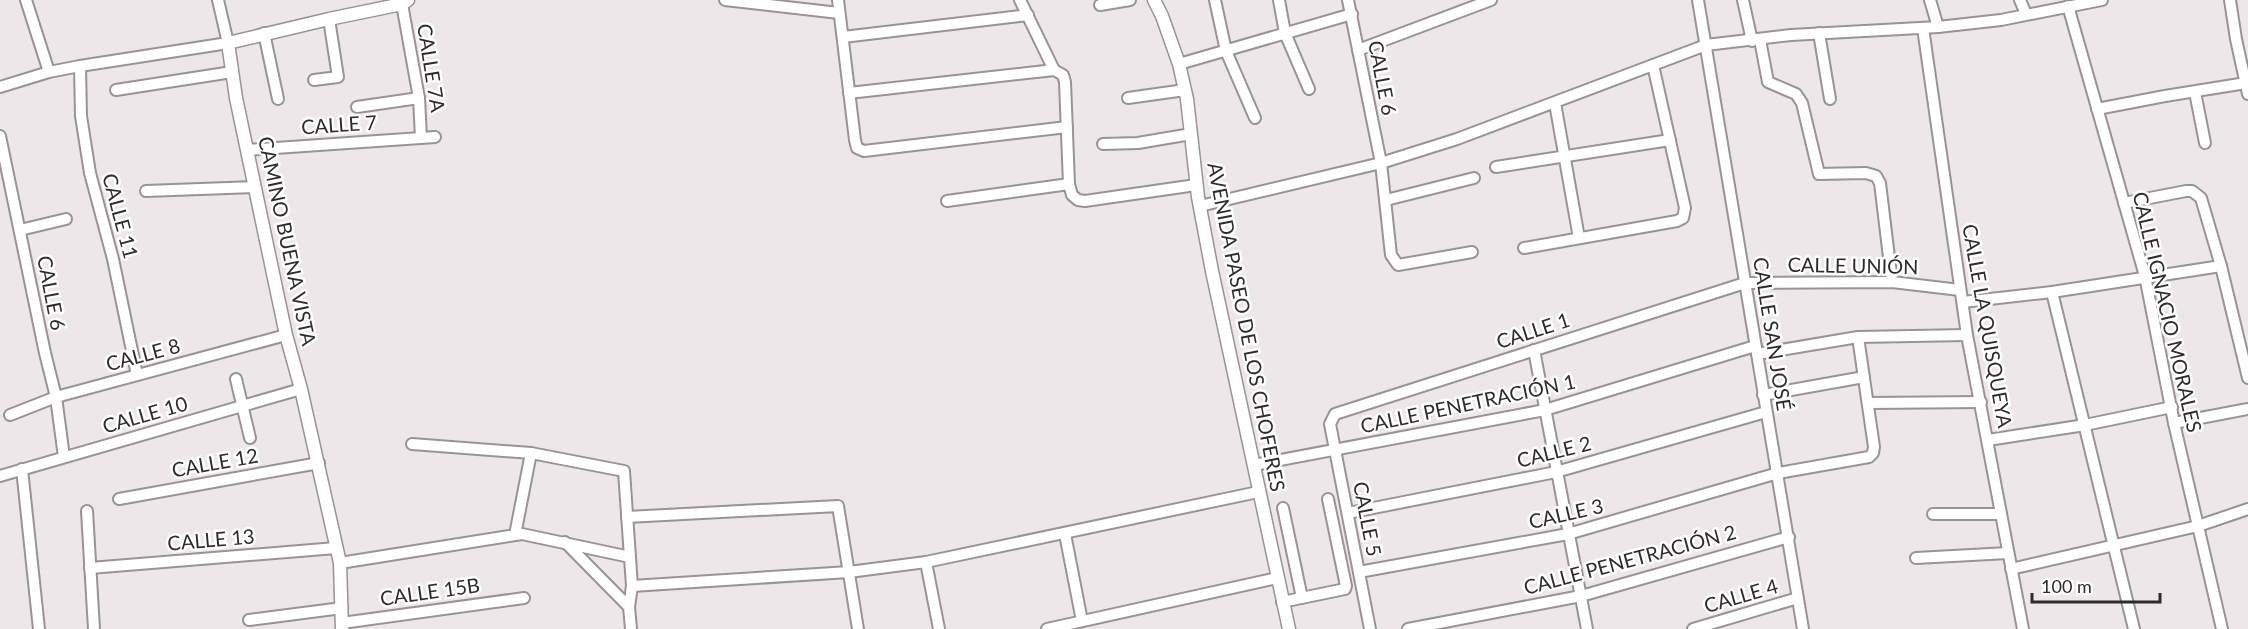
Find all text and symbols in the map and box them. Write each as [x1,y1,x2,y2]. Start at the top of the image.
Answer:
street label: CALLE 7A [413,22,451,114]
street label: CALLE 6 [1364,38,1402,117]
street label: CALLE 7 [300,109,378,139]
street label: CAMINO BUENA VISTA [254,134,322,348]
street label: AVENIDA PASEO DE LOS CHOFERES [1203,160,1291,493]
street label: CALLE 11 [98,170,144,261]
street label: CALLE IGNACIO MORALES [2129,189,2207,434]
street label: CALLE LA QUISQUEYA [1958,222,2018,430]
street label: CALLE UNIÓN [1787,252,1919,278]
street label: CALLE 6 [33,253,71,332]
street label: CALLE SAN JOSÉ [1749,255,1797,412]
street label: CALLE 1 [1493,307,1572,353]
street label: CALLE 8 [103,333,182,375]
street label: CALLE PENETRACIÓN 1 [1358,369,1577,438]
street label: CALLE 10 [99,390,190,438]
street label: CALLE 2 [1514,430,1593,472]
street label: CALLE 12 [170,443,260,481]
street label: CALLE 5 [1349,479,1387,558]
street label: CALLE 3 [1526,493,1605,533]
street label: CALLE PENETRACIÓN 2 [1521,519,1739,599]
street label: CALLE 13 [166,523,255,555]
scale bar [2032,566,2160,604]
street label: CALLE 15B [379,572,481,610]
street label: CALLE 4 [1701,573,1781,617]
text: 100 m [2041,575,2092,597]

